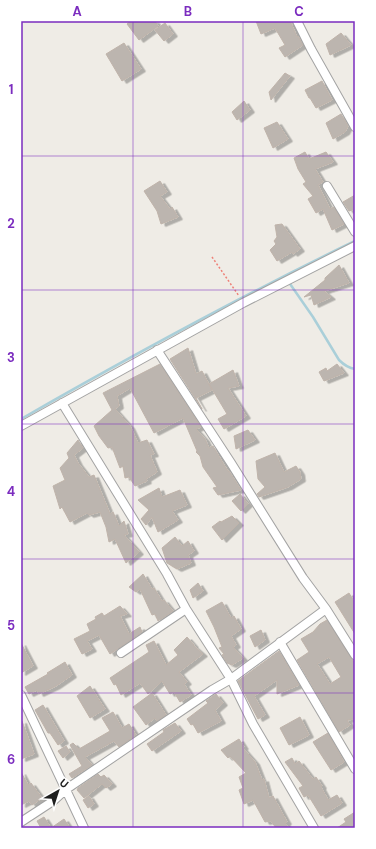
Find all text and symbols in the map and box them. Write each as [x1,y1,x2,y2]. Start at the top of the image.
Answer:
text: A [72,3,82,20]
text: B [184,3,192,20]
text: C [294,3,304,20]
text: 1 [9,81,13,98]
text: 2 [7,215,15,232]
text: 3 [7,349,15,366]
text: 4 [7,483,15,500]
text: 5 [7,617,15,634]
text: 6 [7,751,15,768]
north arrow [38,771,78,811]
text: U [57,775,72,791]

